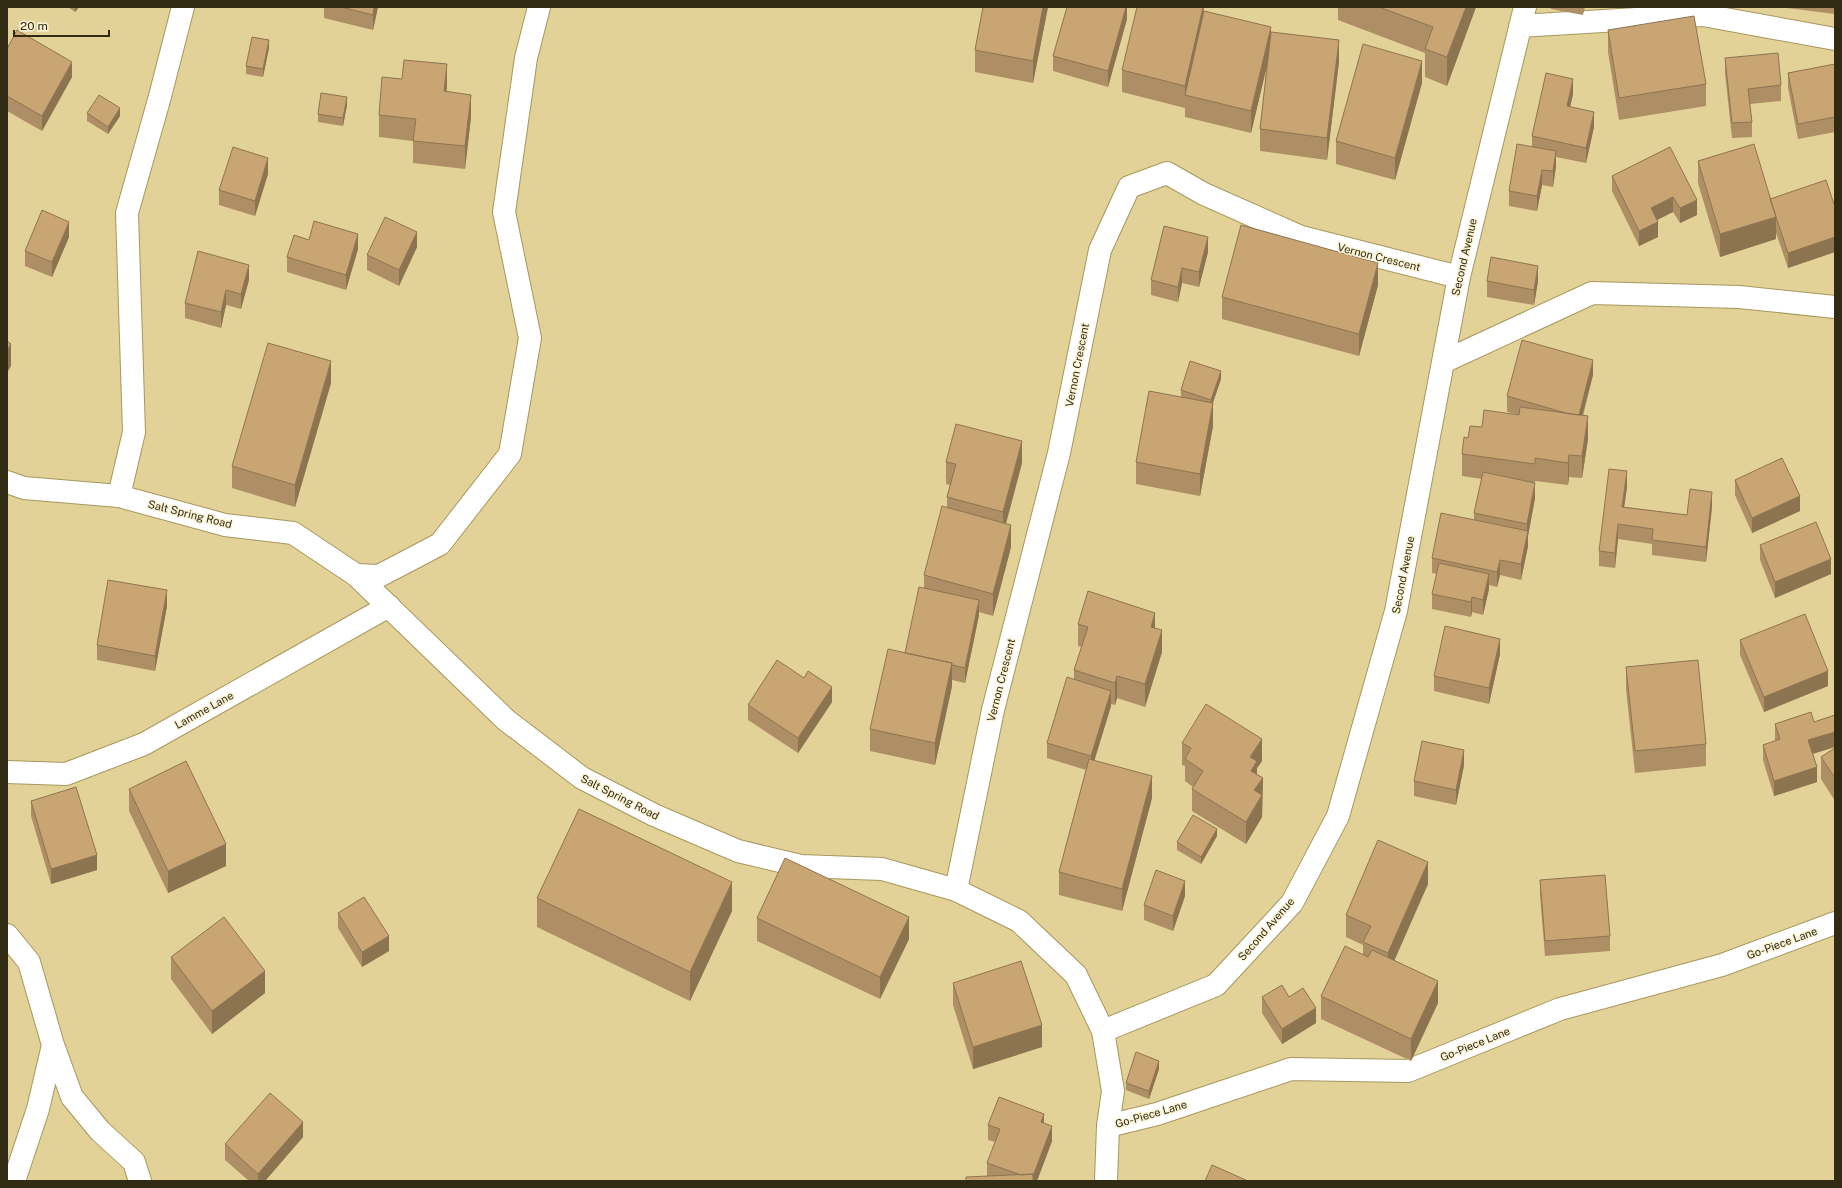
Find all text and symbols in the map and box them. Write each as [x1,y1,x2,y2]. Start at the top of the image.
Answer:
scale bar [14,12,109,38]
text: 20 m [20,19,48,33]
street label: Second Avenue [1449,217,1479,297]
street label: Vernon Crescent [1336,241,1422,273]
street label: Vernon Crescent [1063,322,1091,408]
street label: Salt Spring Road [147,498,233,530]
street label: Second Avenue [1390,535,1416,615]
street label: Vernon Crescent [985,637,1017,723]
street label: Lamme Lane [173,689,235,731]
street label: Salt Spring Road [579,772,661,822]
street label: Second Avenue [1236,895,1296,963]
street label: Go-Piece Lane [1745,925,1819,961]
street label: Go-Piece Lane [1438,1025,1512,1063]
street label: Go-Piece Lane [1114,1098,1188,1130]

